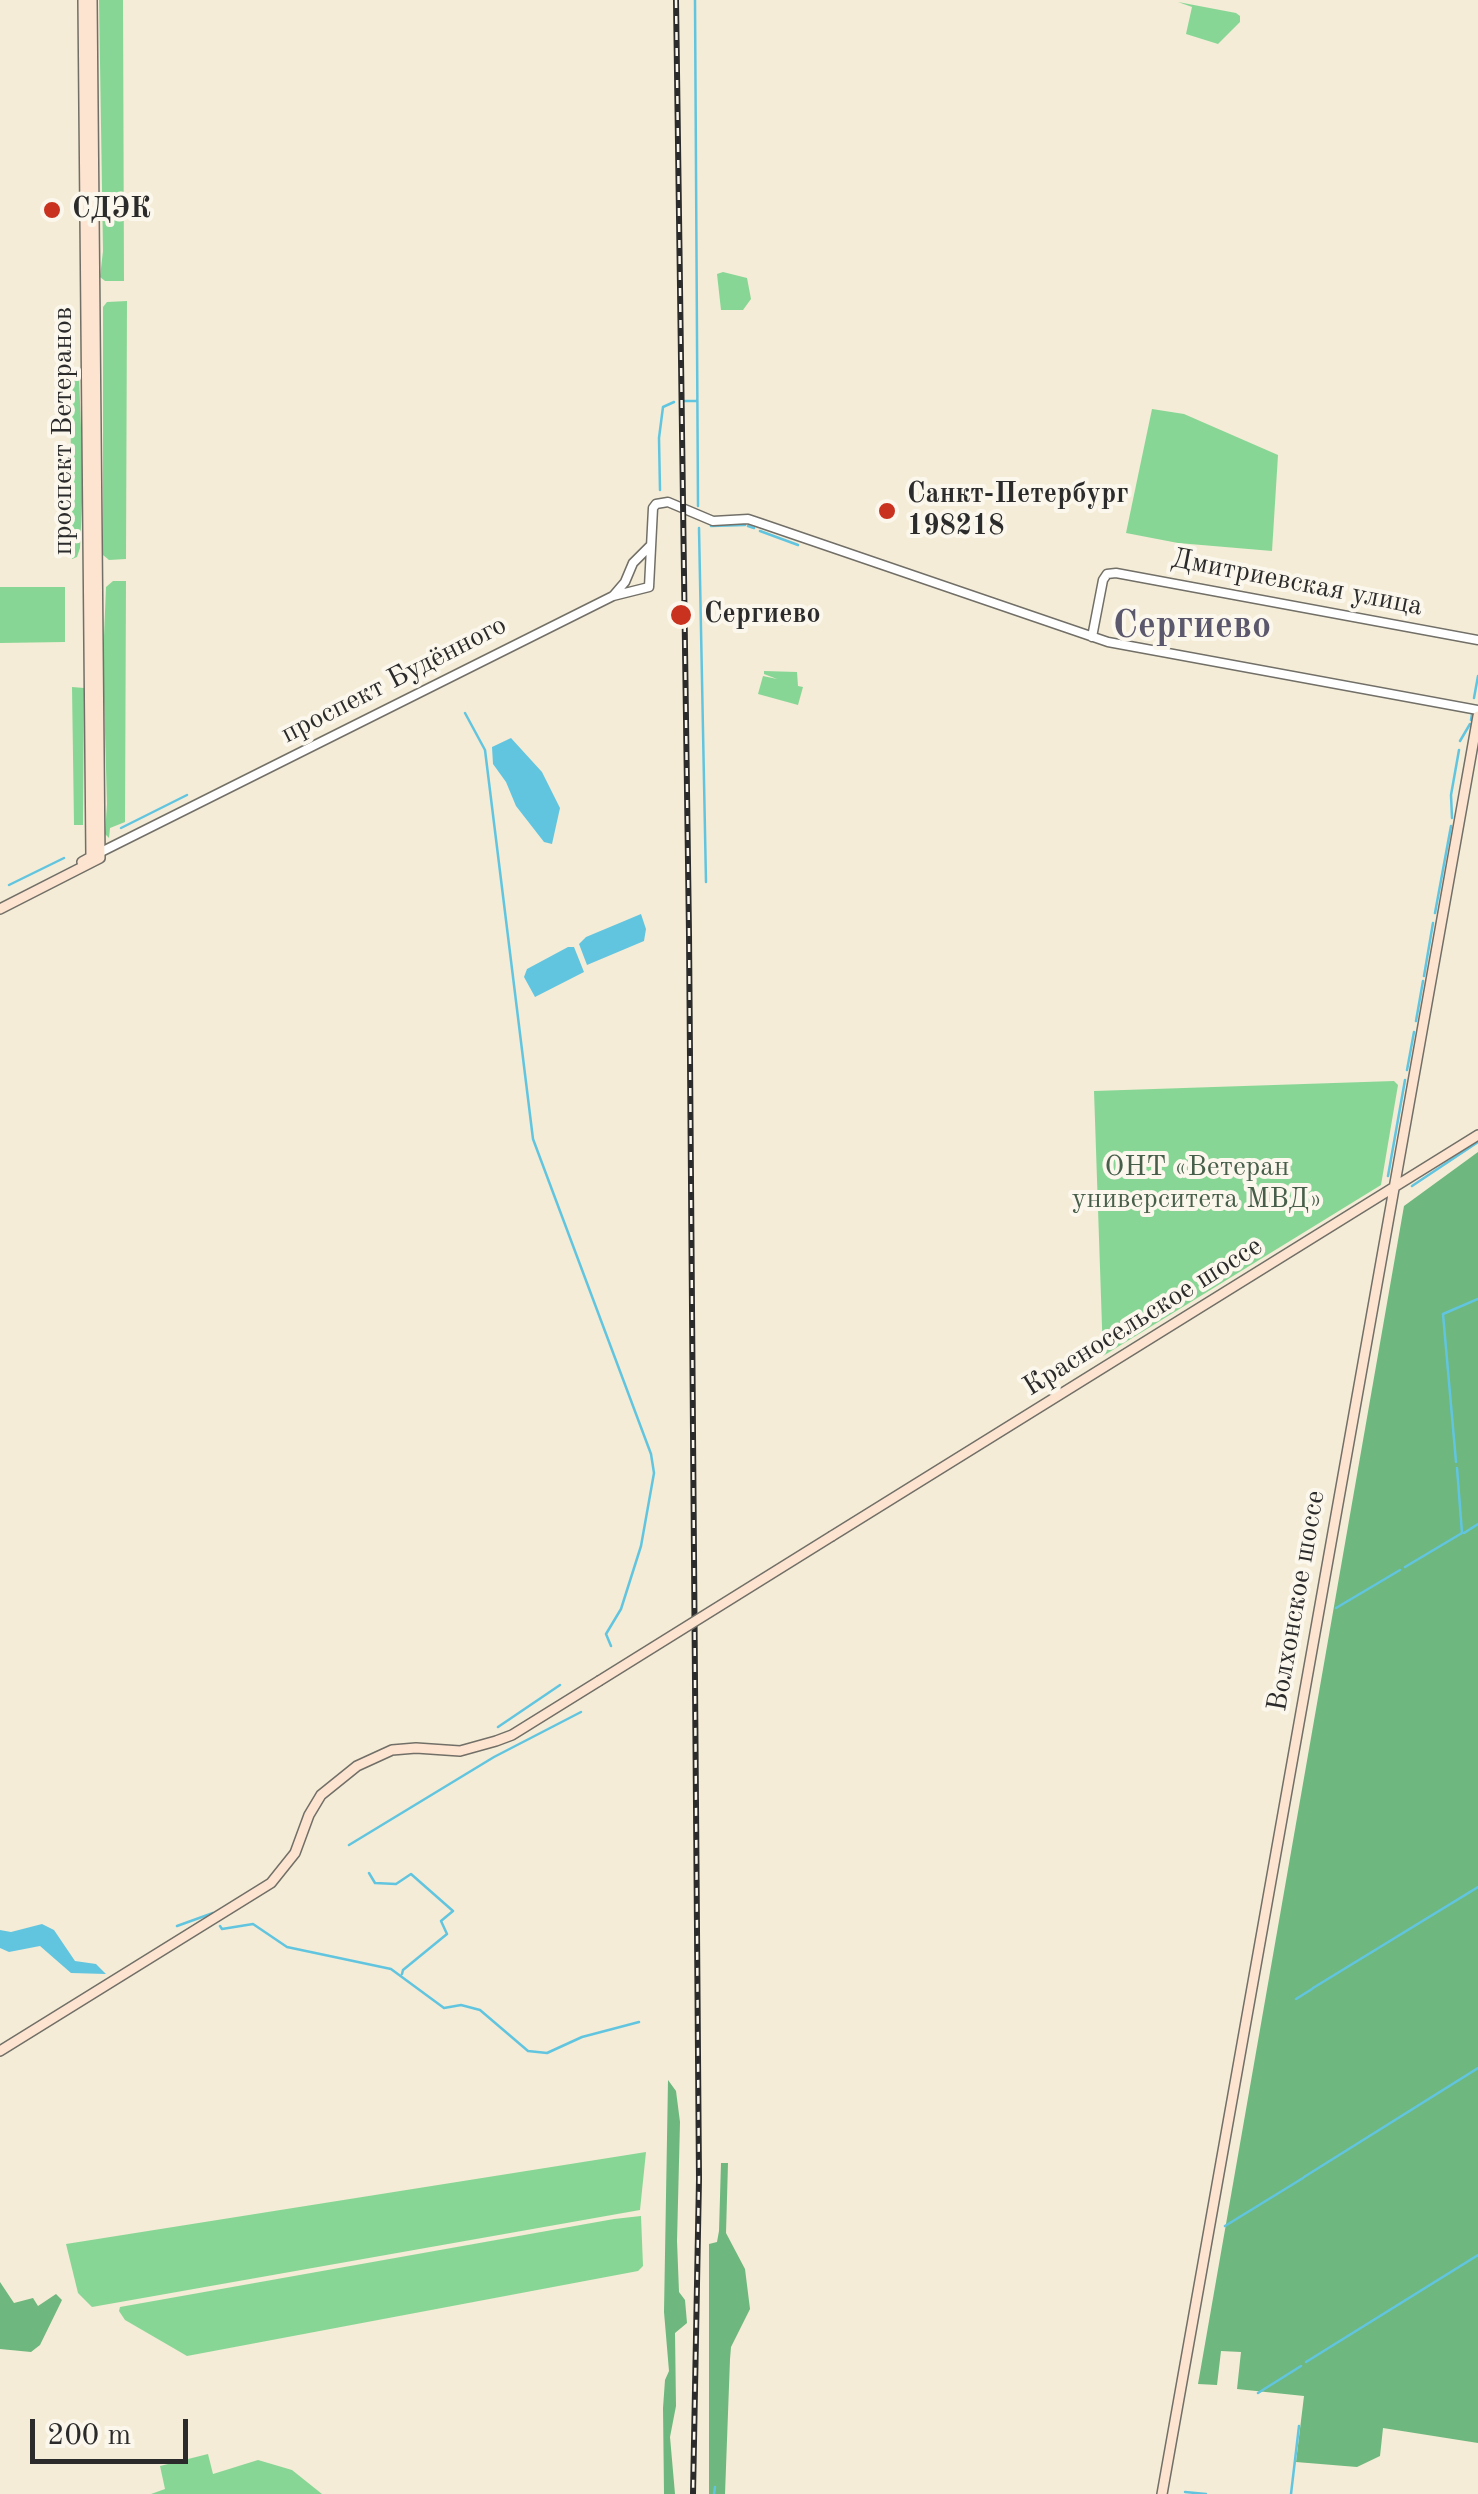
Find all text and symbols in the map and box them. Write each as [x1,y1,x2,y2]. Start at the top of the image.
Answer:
place label: СДЭК [72,193,151,227]
marker: СДЭК [41,199,63,221]
street label: проспект Ветеранов [47,307,81,555]
place label: Санкт-Петербург 198218 [907,478,1129,544]
marker: Санкт-Петербург 198218 [876,500,898,522]
street label: Дмитриевская улица [1169,542,1425,624]
place label: Сергиево [704,598,821,632]
marker: Сергиево [668,602,694,628]
district label: Сергиево [1113,604,1271,650]
street label: проспект Будённого [276,609,512,751]
park label: ОНТ «Ветеран университета МВД» [1072,1151,1322,1217]
street label: Красносельское шоссе [1017,1230,1269,1404]
street label: Волхонское шоссе [1261,1488,1333,1714]
scale bar [35,2399,192,2461]
text: 200 m [47,2421,131,2451]

